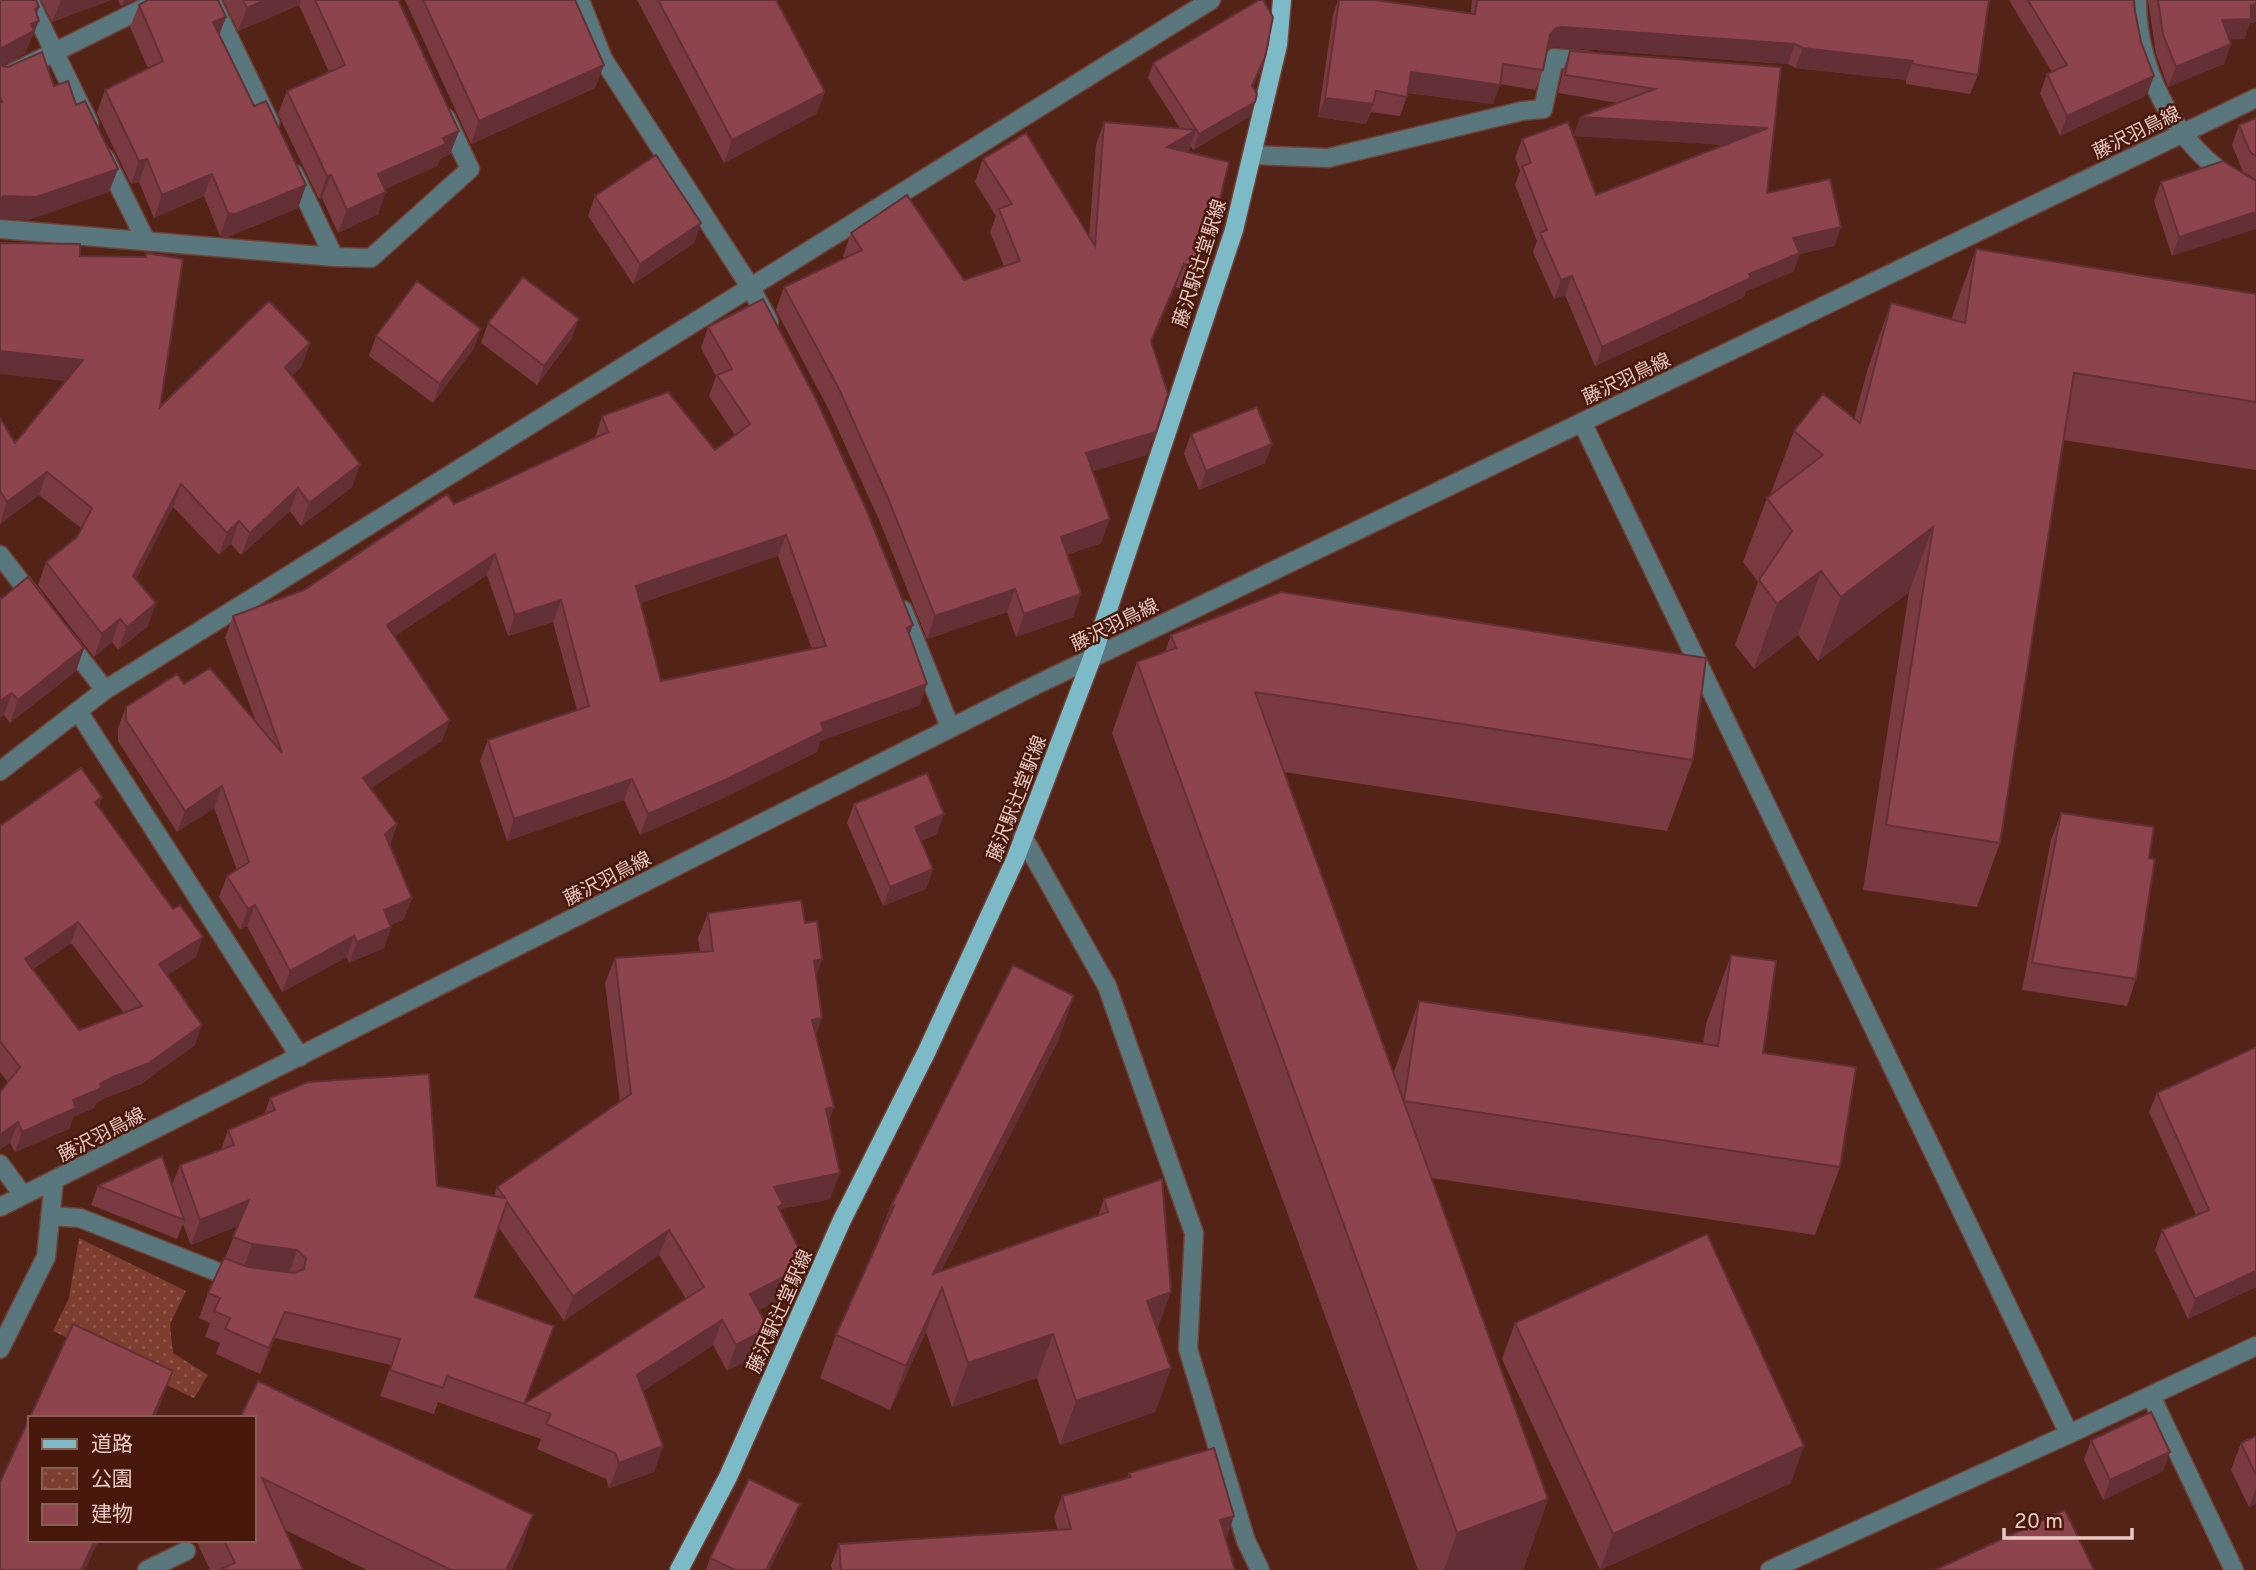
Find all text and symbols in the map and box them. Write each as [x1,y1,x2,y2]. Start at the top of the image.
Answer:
street label: 藤沢羽鳥線 [2089,102,2185,165]
street label: 藤沢駅辻堂駅線 [1169,197,1233,331]
street label: 藤沢羽鳥線 [1579,349,1675,411]
street label: 藤沢羽鳥線 [1067,594,1163,657]
street label: 藤沢駅辻堂駅線 [983,732,1053,865]
street label: 藤沢羽鳥線 [560,848,656,912]
street label: 藤沢羽鳥線 [54,1104,150,1168]
street label: 藤沢駅辻堂駅線 [743,1246,819,1377]
legend [28,1416,256,1542]
text: 道路 [91,1432,133,1459]
text: 公園 [91,1467,133,1494]
scale bar [2004,1496,2132,1540]
text: 建物 [91,1502,133,1529]
text: 20 m [2014,1509,2063,1536]

